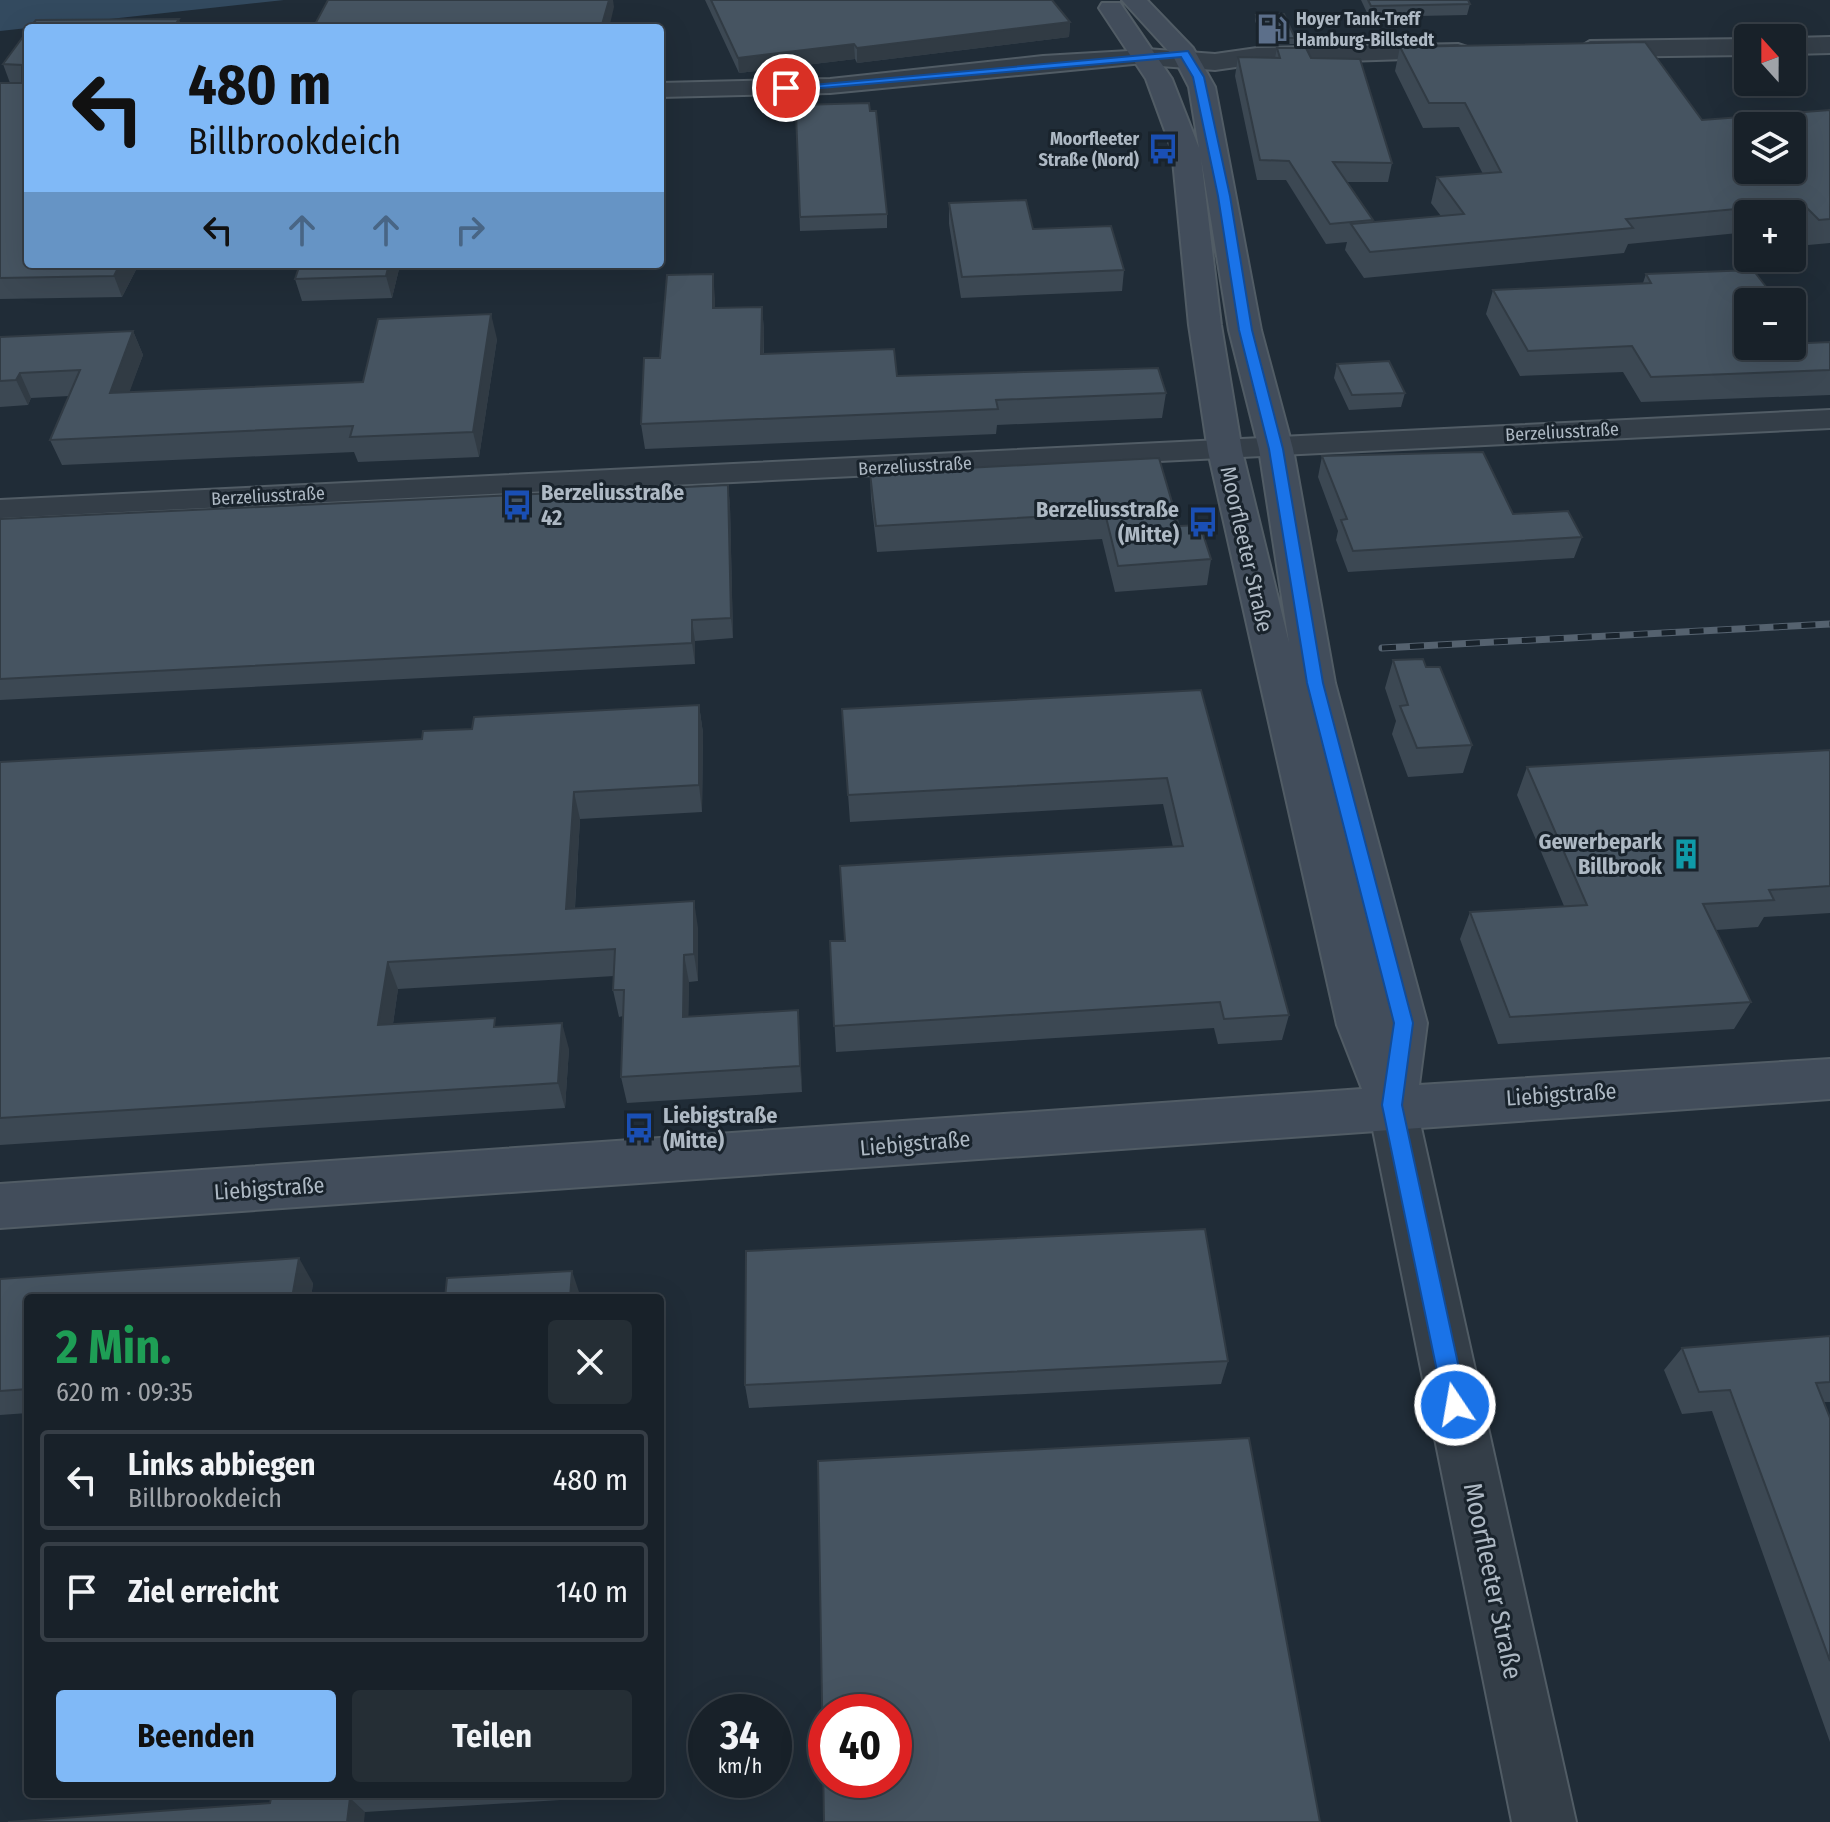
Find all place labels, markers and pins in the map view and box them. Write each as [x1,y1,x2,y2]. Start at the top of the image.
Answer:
place label: Hoyer Tank-Treff Hamburg-Billstedt [1296,8,1435,51]
fuel station icon: Hoyer Tank-Treff Hamburg-Billstedt [1255,12,1289,46]
pin [752,54,820,122]
place label: Moorfleeter Straße (Nord) [1038,128,1140,171]
bus stop icon: Moorfleeter Straße (Nord) [1146,132,1180,166]
place label: Berzeliusstraße 42 [541,479,684,531]
bus stop icon: Berzeliusstraße 42 [500,488,534,522]
place label: Berzeliusstraße (Mitte) [1036,496,1179,548]
bus stop icon: Berzeliusstraße (Mitte) [1186,505,1220,539]
place label: Gewerbepark Billbrook [1538,828,1663,880]
building icon: Gewerbepark Billbrook [1669,837,1703,871]
place label: Liebigstraße (Mitte) [663,1102,778,1154]
bus stop icon: Liebigstraße (Mitte) [622,1111,656,1145]

